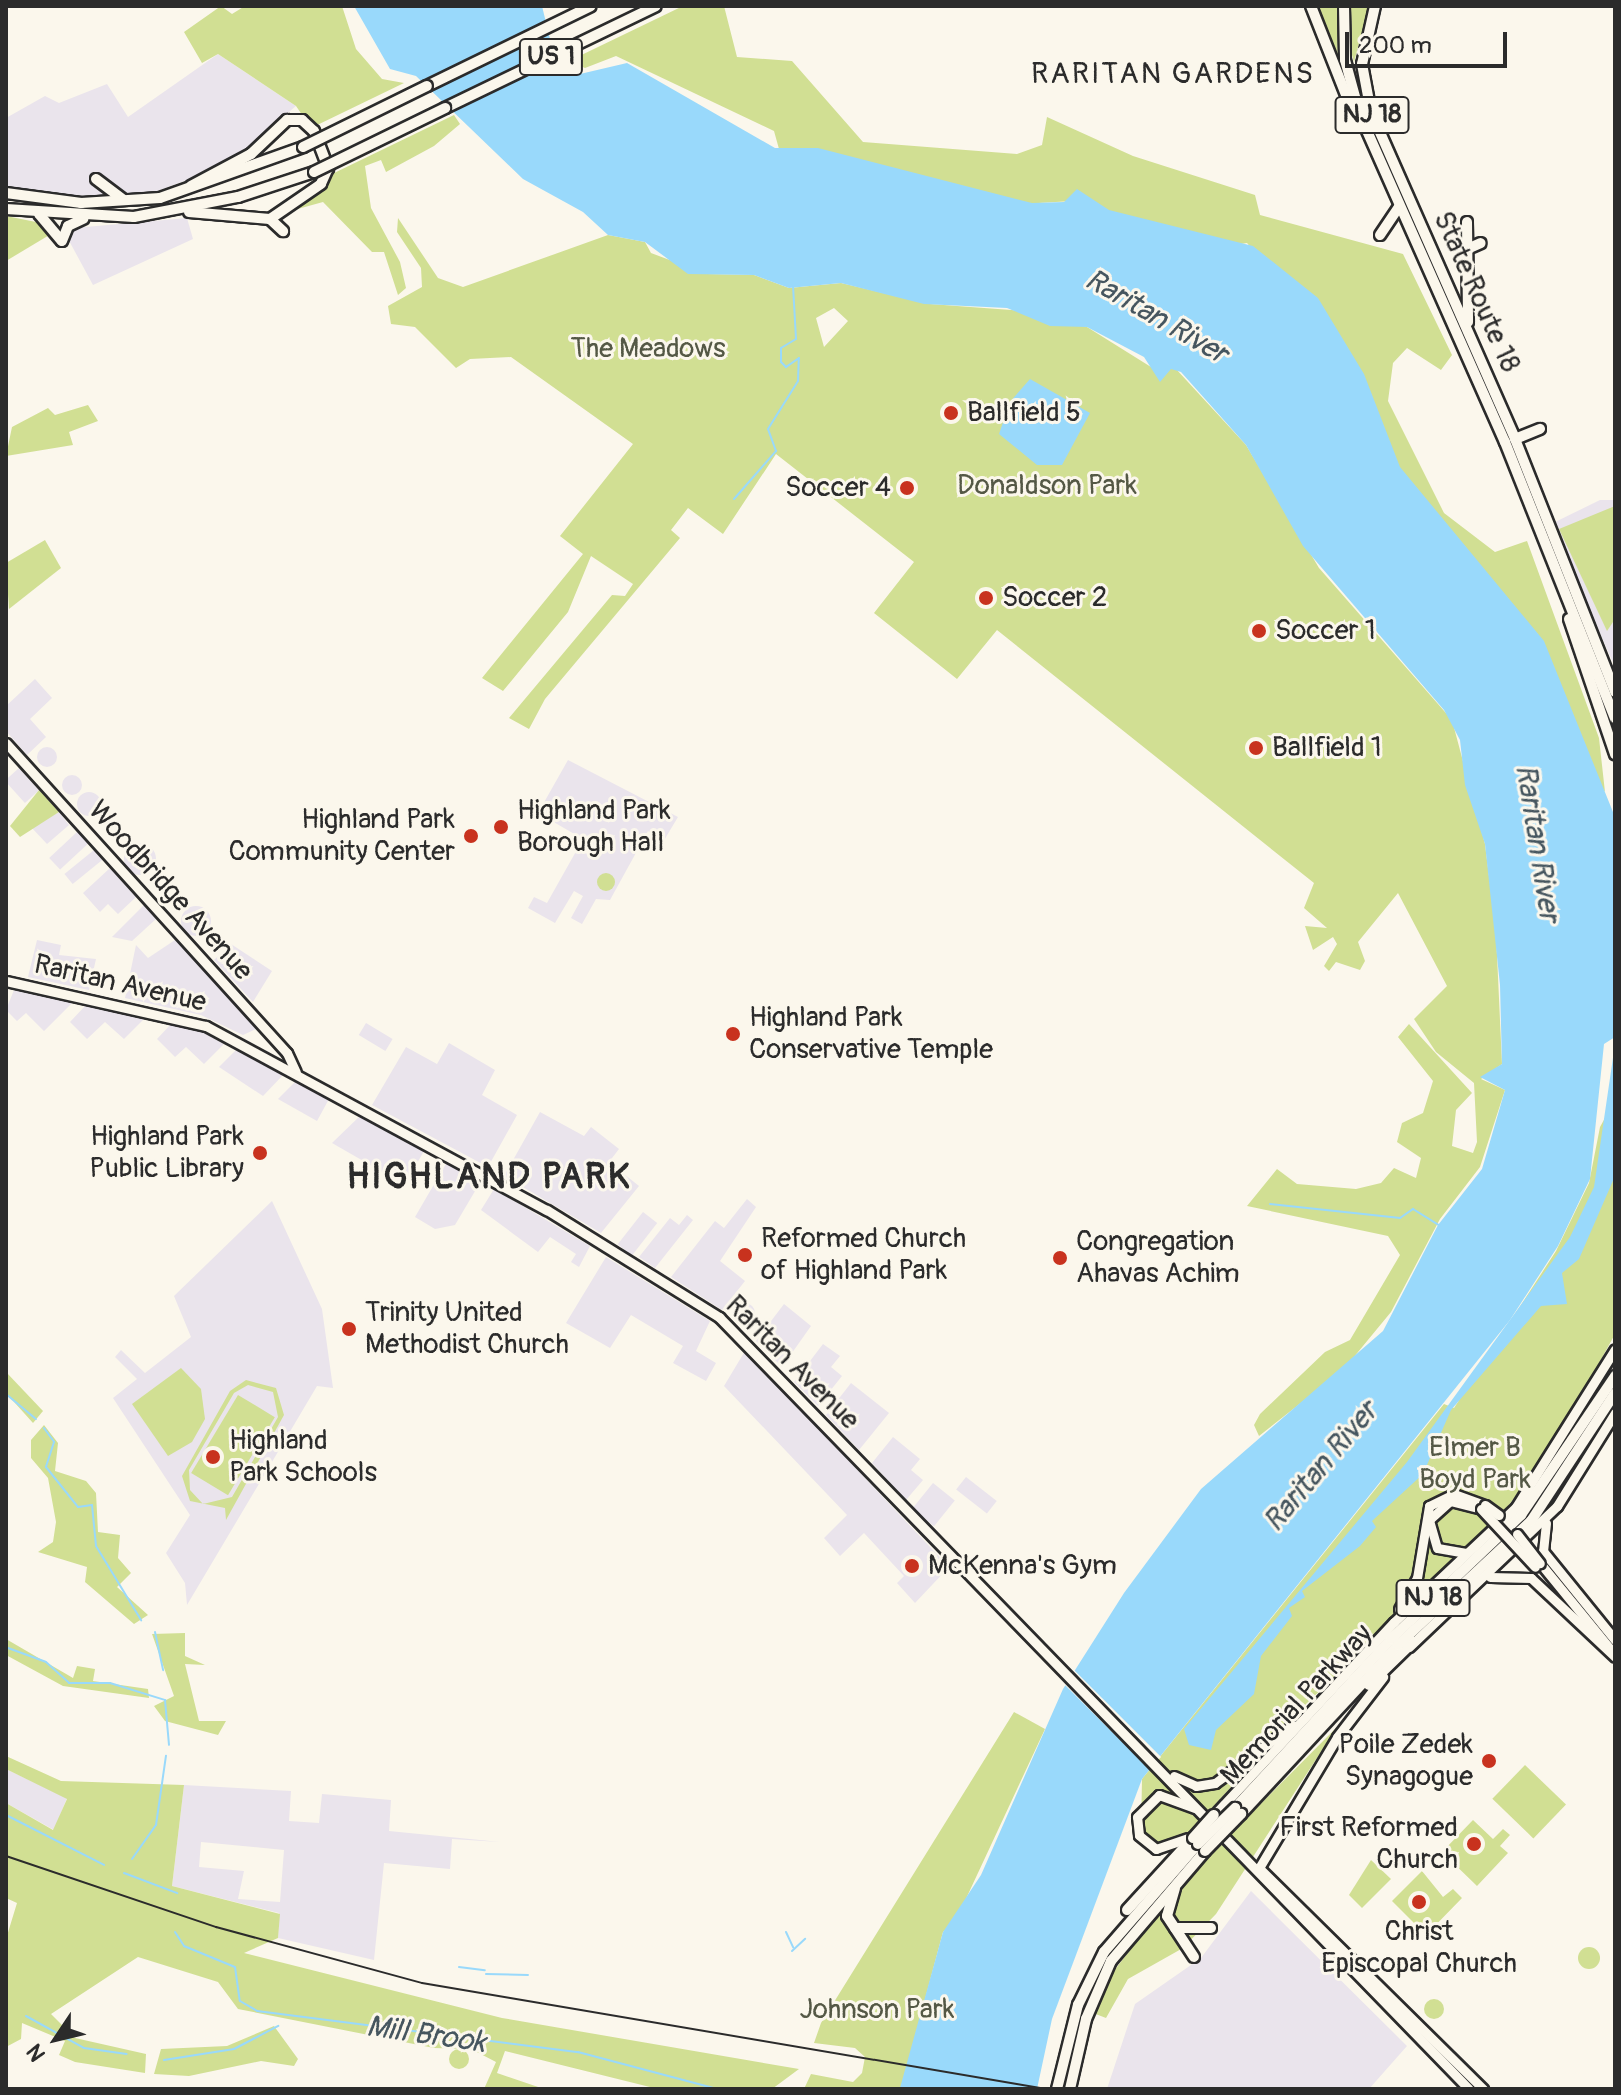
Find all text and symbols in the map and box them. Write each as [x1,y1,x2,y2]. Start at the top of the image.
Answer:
scale bar [1349,16,1511,66]
text: 200 m [1359,31,1432,60]
road number: US 1 [517,35,585,79]
district label: RARITAN GARDENS [1031,56,1315,92]
road number: NJ 18 [1334,93,1410,137]
street label: State Route 18 [1426,206,1526,378]
water label: Raritan River [1078,262,1234,372]
park label: The Meadows [571,332,725,366]
place label: Ballfield 5 [967,396,1081,430]
marker: Ballfield 5 [942,404,960,422]
park label: Donaldson Park [957,469,1137,503]
place label: Soccer 4 [785,471,891,505]
marker: Soccer 4 [898,479,916,497]
place label: Soccer 2 [1002,581,1107,615]
marker: Soccer 2 [977,589,995,607]
place label: Soccer 1 [1275,614,1376,648]
marker: Soccer 1 [1250,622,1268,640]
place label: Ballfield 1 [1272,731,1382,765]
marker: Ballfield 1 [1247,739,1265,757]
water label: Raritan River [1507,762,1567,924]
street label: Woodbridge Avenue [81,794,259,988]
place label: Highland Park Borough Hall [517,794,671,860]
place label: Highland Park Community Center [228,803,455,869]
marker: Highland Park Borough Hall [492,818,510,836]
marker: Highland Park Community Center [462,827,480,845]
street label: Raritan Avenue [31,948,209,1020]
place label: Highland Park Conservative Temple [749,1001,993,1067]
marker: Highland Park Conservative Temple [724,1025,742,1043]
place label: Highland Park Public Library [89,1120,244,1186]
marker: Highland Park Public Library [251,1144,269,1162]
district label: HIGHLAND PARK [346,1155,632,1199]
place label: Reformed Church of Highland Park [761,1222,966,1288]
place label: Congregation Ahavas Achim [1076,1225,1240,1291]
marker: Reformed Church of Highland Park [736,1246,754,1264]
marker: Congregation Ahavas Achim [1051,1249,1069,1267]
street label: Raritan Avenue [718,1289,866,1437]
place label: Trinity United Methodist Church [365,1296,569,1362]
marker: Trinity United Methodist Church [340,1320,358,1338]
water label: Raritan River [1256,1395,1386,1539]
place label: Highland Park Schools [229,1424,377,1490]
park label: Elmer B Boyd Park [1419,1431,1531,1497]
marker: Highland Park Schools [204,1448,222,1466]
place label: McKenna's Gym [928,1549,1117,1583]
marker: McKenna's Gym [903,1557,921,1575]
road number: NJ 18 [1395,1576,1471,1620]
street label: Memorial Parkway [1214,1618,1380,1792]
place label: Poile Zedek Synagogue [1339,1728,1473,1794]
marker: Poile Zedek Synagogue [1480,1752,1498,1770]
place label: First Reformed Church [1279,1811,1458,1877]
marker: First Reformed Church [1465,1835,1483,1853]
marker: Christ Episcopal Church [1410,1893,1428,1911]
place label: Christ Episcopal Church [1321,1915,1517,1981]
park label: Johnson Park [799,1993,955,2027]
north arrow [16,1999,96,2079]
water label: Mill Brook [364,2009,488,2061]
text: N [21,2039,52,2067]

